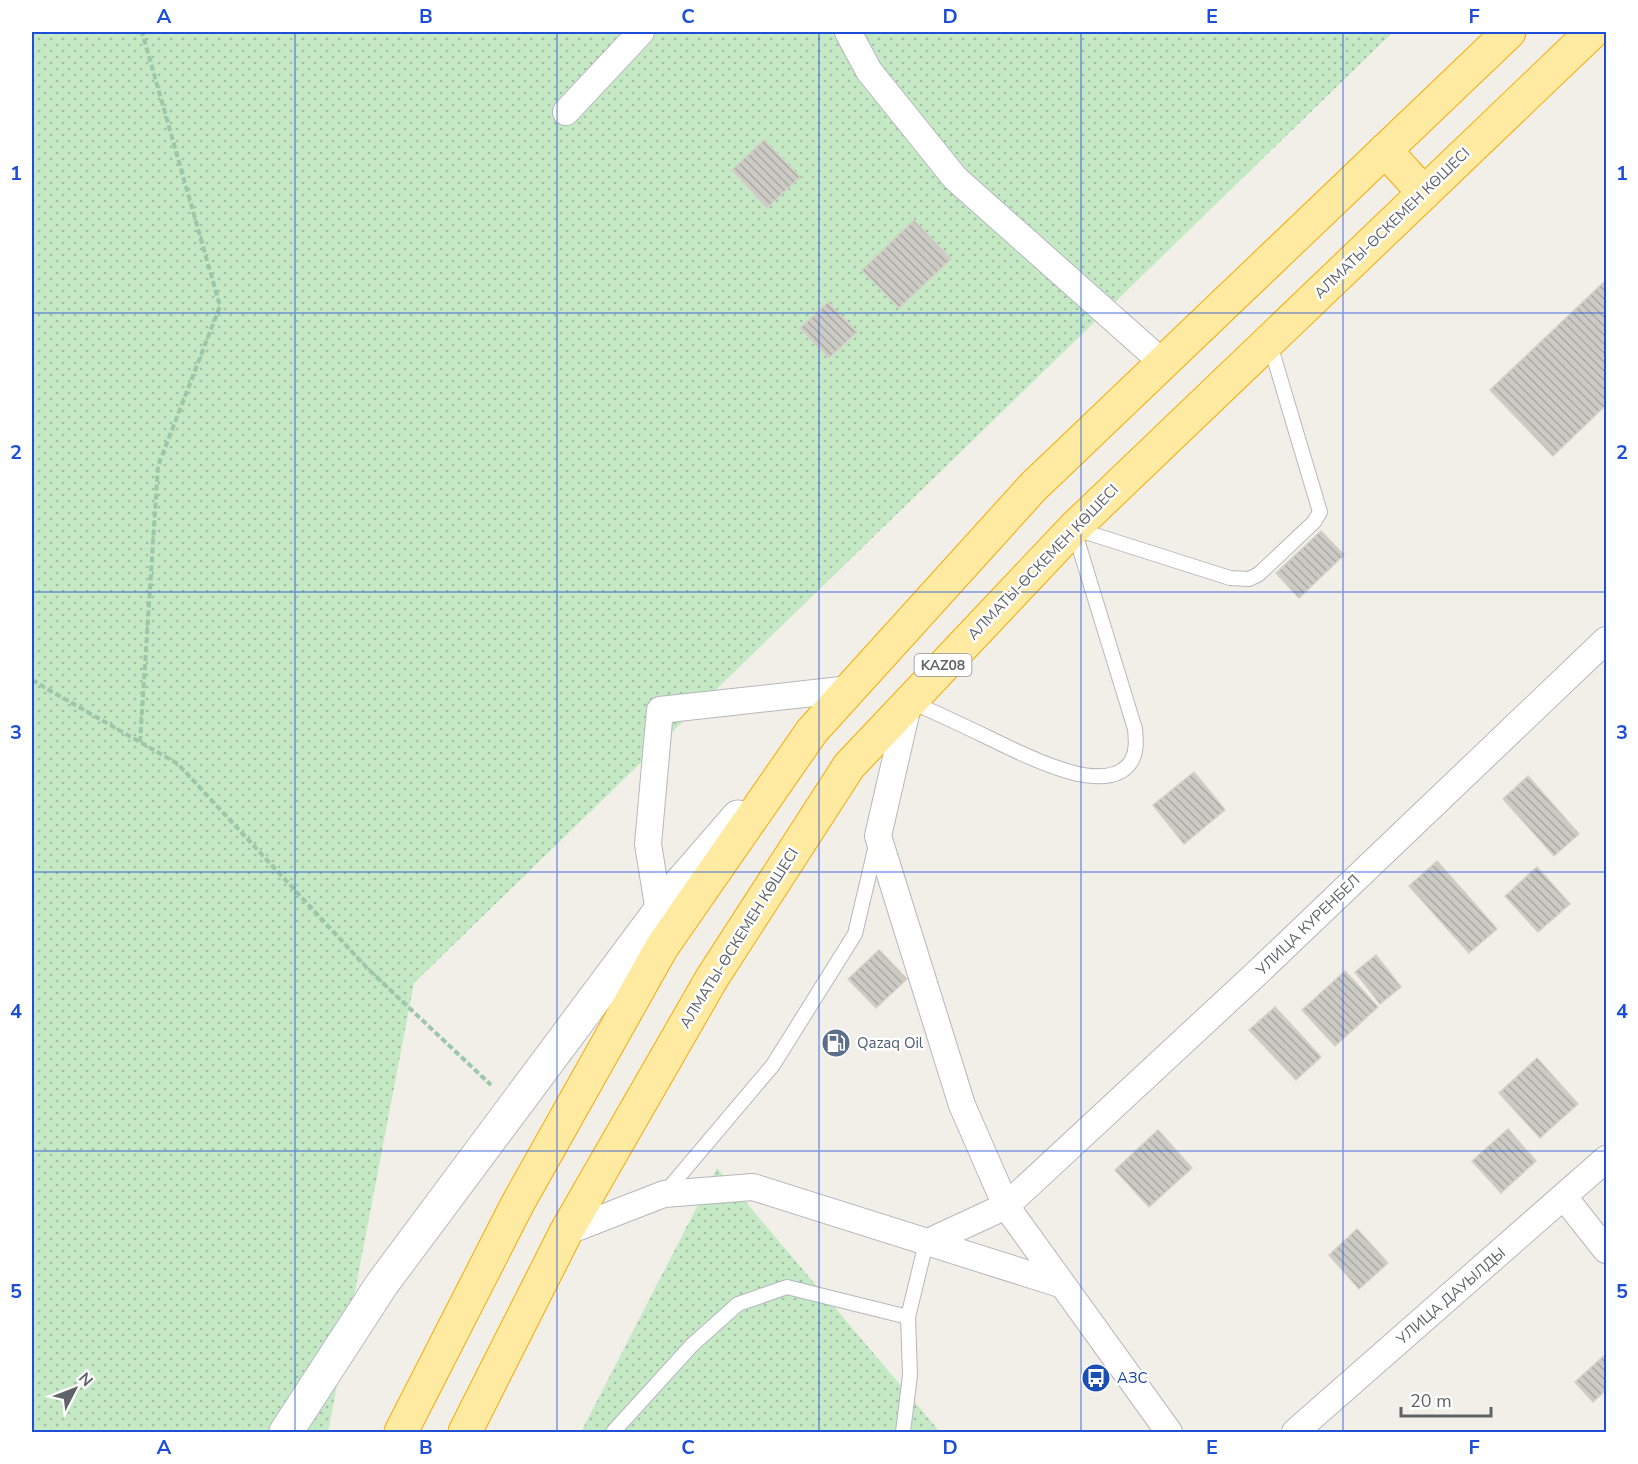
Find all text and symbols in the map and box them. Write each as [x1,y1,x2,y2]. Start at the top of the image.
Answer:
text: A [157,3,172,30]
text: B [419,3,433,30]
text: C [681,3,695,30]
text: D [942,3,958,30]
text: E [1206,3,1218,30]
text: F [1468,3,1480,30]
street label: АЛМАТЫ-ӨСКЕМЕН КӨШЕСІ [1310,143,1474,303]
text: 1 [10,160,22,187]
text: 1 [1616,160,1628,187]
text: 2 [10,439,22,466]
text: 2 [1616,439,1628,466]
street label: АЛМАТЫ-ӨСКЕМЕН КӨШЕСІ [963,480,1123,644]
road number: KAZ08 [914,654,972,676]
text: 3 [10,719,22,746]
text: 3 [1616,719,1628,746]
street label: АЛМАТЫ-ӨСКЕМЕН КӨШЕСІ [675,844,803,1032]
street label: УЛИЦА КУРЕНБЕЛ [1251,870,1364,981]
text: 4 [10,998,22,1025]
text: 4 [1616,998,1628,1025]
fuel station icon: Qazaq Oil [820,1027,852,1059]
place label: Qazaq Oil [857,1033,924,1053]
street label: УЛИЦА ДАУЫЛДЫ [1391,1243,1510,1350]
text: 5 [10,1278,22,1305]
text: 5 [1616,1278,1628,1305]
north arrow [45,1359,105,1419]
bus stop icon: АЗС [1080,1362,1112,1394]
text: N [73,1368,98,1391]
place label: АЗС [1117,1368,1148,1388]
scale bar [1401,1380,1491,1418]
text: 20 m [1410,1389,1452,1413]
text: A [157,1434,172,1461]
text: B [419,1434,433,1461]
text: C [681,1434,695,1461]
text: D [942,1434,958,1461]
text: E [1206,1434,1218,1461]
text: F [1468,1434,1480,1461]

